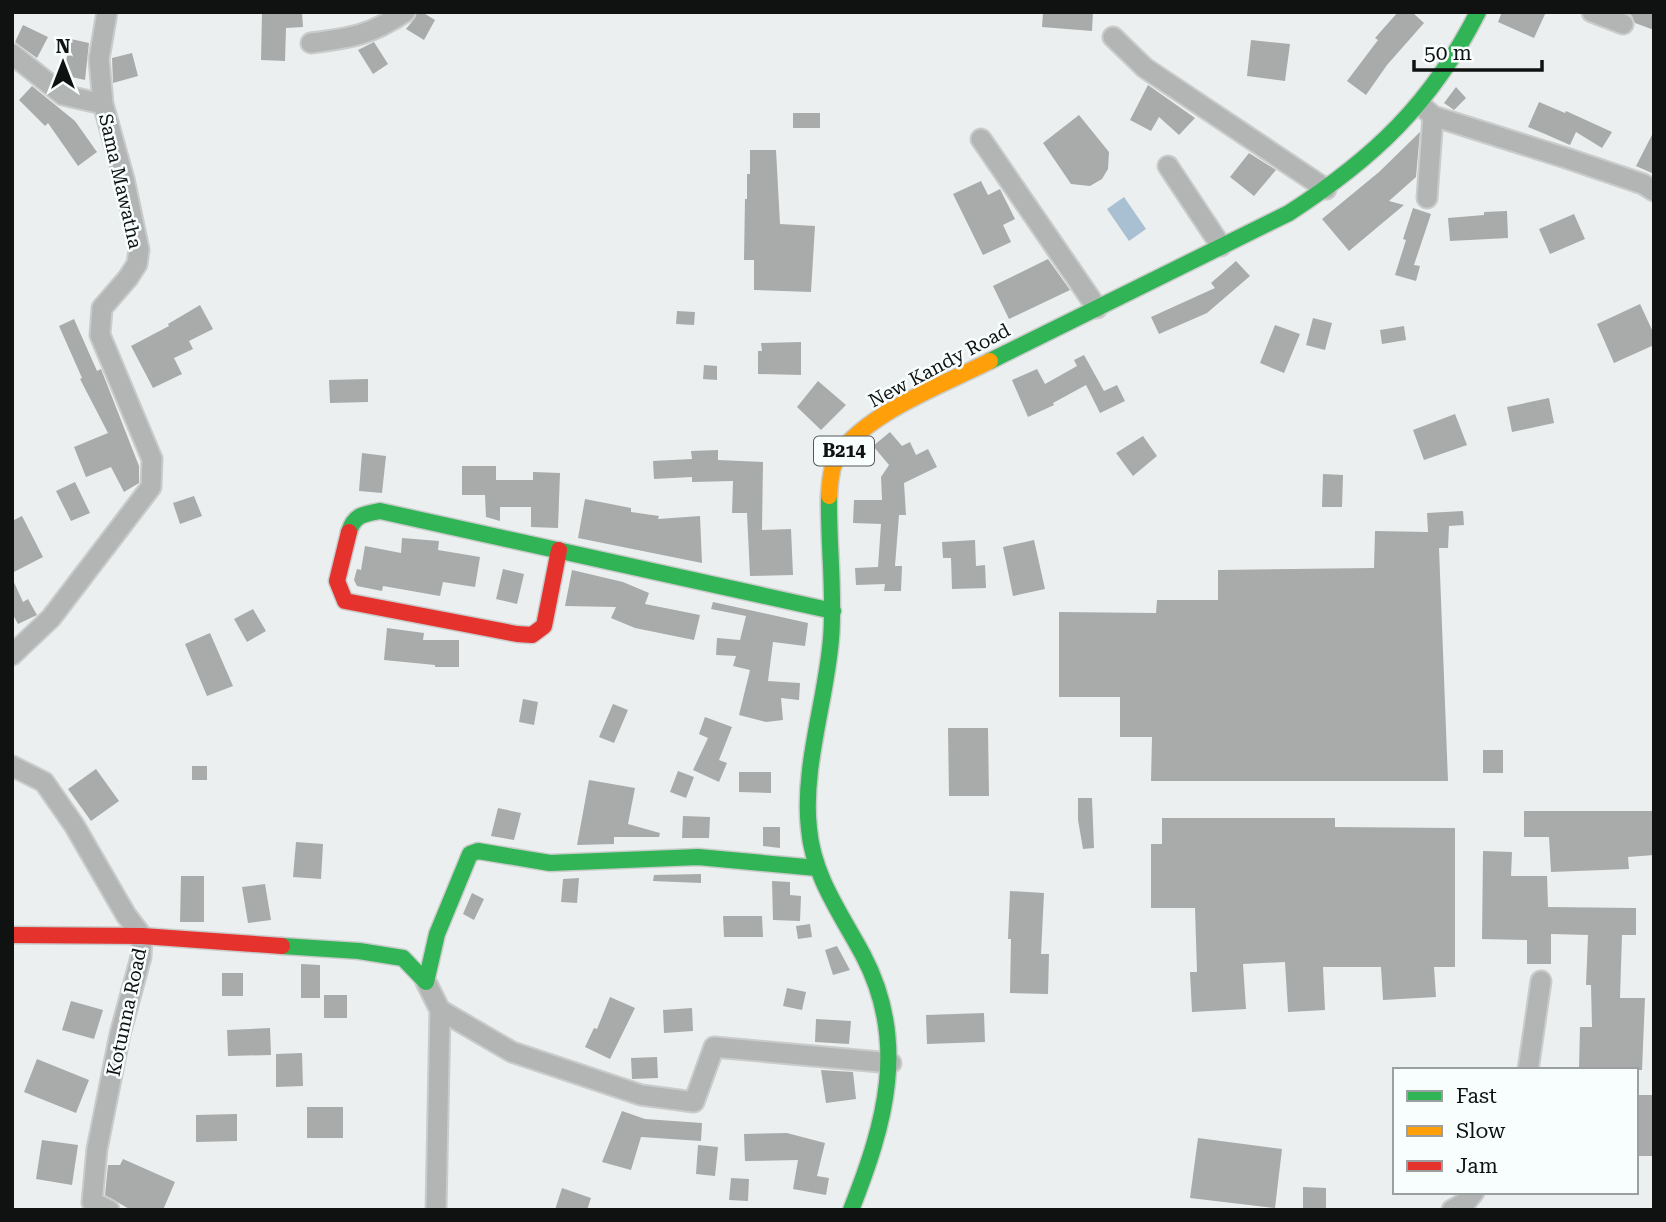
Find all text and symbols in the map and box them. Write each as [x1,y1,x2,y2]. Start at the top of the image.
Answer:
north arrow [28,28,98,98]
scale bar [1414,28,1542,72]
text: N [56,35,71,58]
text: 50 m [1424,41,1472,65]
street label: Sama Mawatha [94,111,147,251]
street label: New Kandy Road [865,318,1014,412]
road number: B214 [814,436,874,466]
street label: Kotunna Road [102,946,151,1078]
legend [1393,1068,1638,1194]
text: Fast [1456,1084,1497,1108]
text: Slow [1456,1119,1506,1143]
text: Jam [1456,1154,1498,1178]

